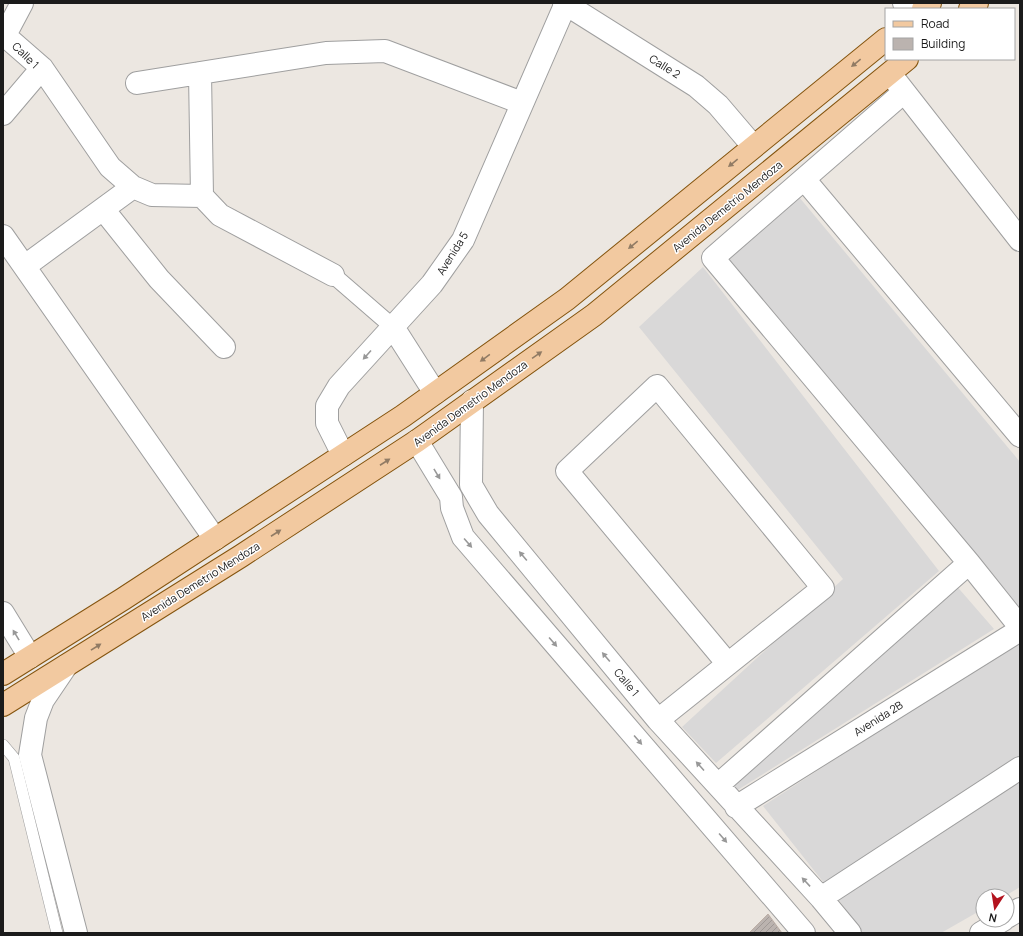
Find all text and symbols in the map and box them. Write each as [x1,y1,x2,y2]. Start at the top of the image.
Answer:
legend [885,8,1015,60]
text: Road [921,15,949,32]
text: Building [921,35,965,52]
street label: Calle 1 [9,38,43,72]
street label: Calle 2 [647,51,683,81]
one-way arrow [850,59,861,67]
street label: Avenida Demetrio Mendoza [669,157,785,255]
one-way arrow [728,158,738,167]
street label: Avenida 5 [433,228,471,278]
one-way arrow [627,241,638,250]
one-way arrow [363,351,372,360]
one-way arrow [532,351,543,359]
one-way arrow [479,354,490,362]
street label: Avenida Demetrio Mendoza [410,357,530,449]
one-way arrow [380,458,390,466]
one-way arrow [433,468,440,480]
one-way arrow [270,529,282,536]
street label: Avenida Demetrio Mendoza [138,538,262,624]
one-way arrow [463,538,472,549]
one-way arrow [519,551,528,562]
one-way arrow [13,629,20,641]
one-way arrow [548,637,557,646]
one-way arrow [90,644,102,651]
one-way arrow [602,651,610,662]
street label: Calle 1 [611,665,643,699]
street label: Avenida 2B [851,697,906,739]
one-way arrow [633,735,643,745]
one-way arrow [696,761,705,770]
one-way arrow [719,833,728,844]
one-way arrow [802,877,811,888]
north arrow [975,888,1015,928]
text: N [987,910,998,926]

